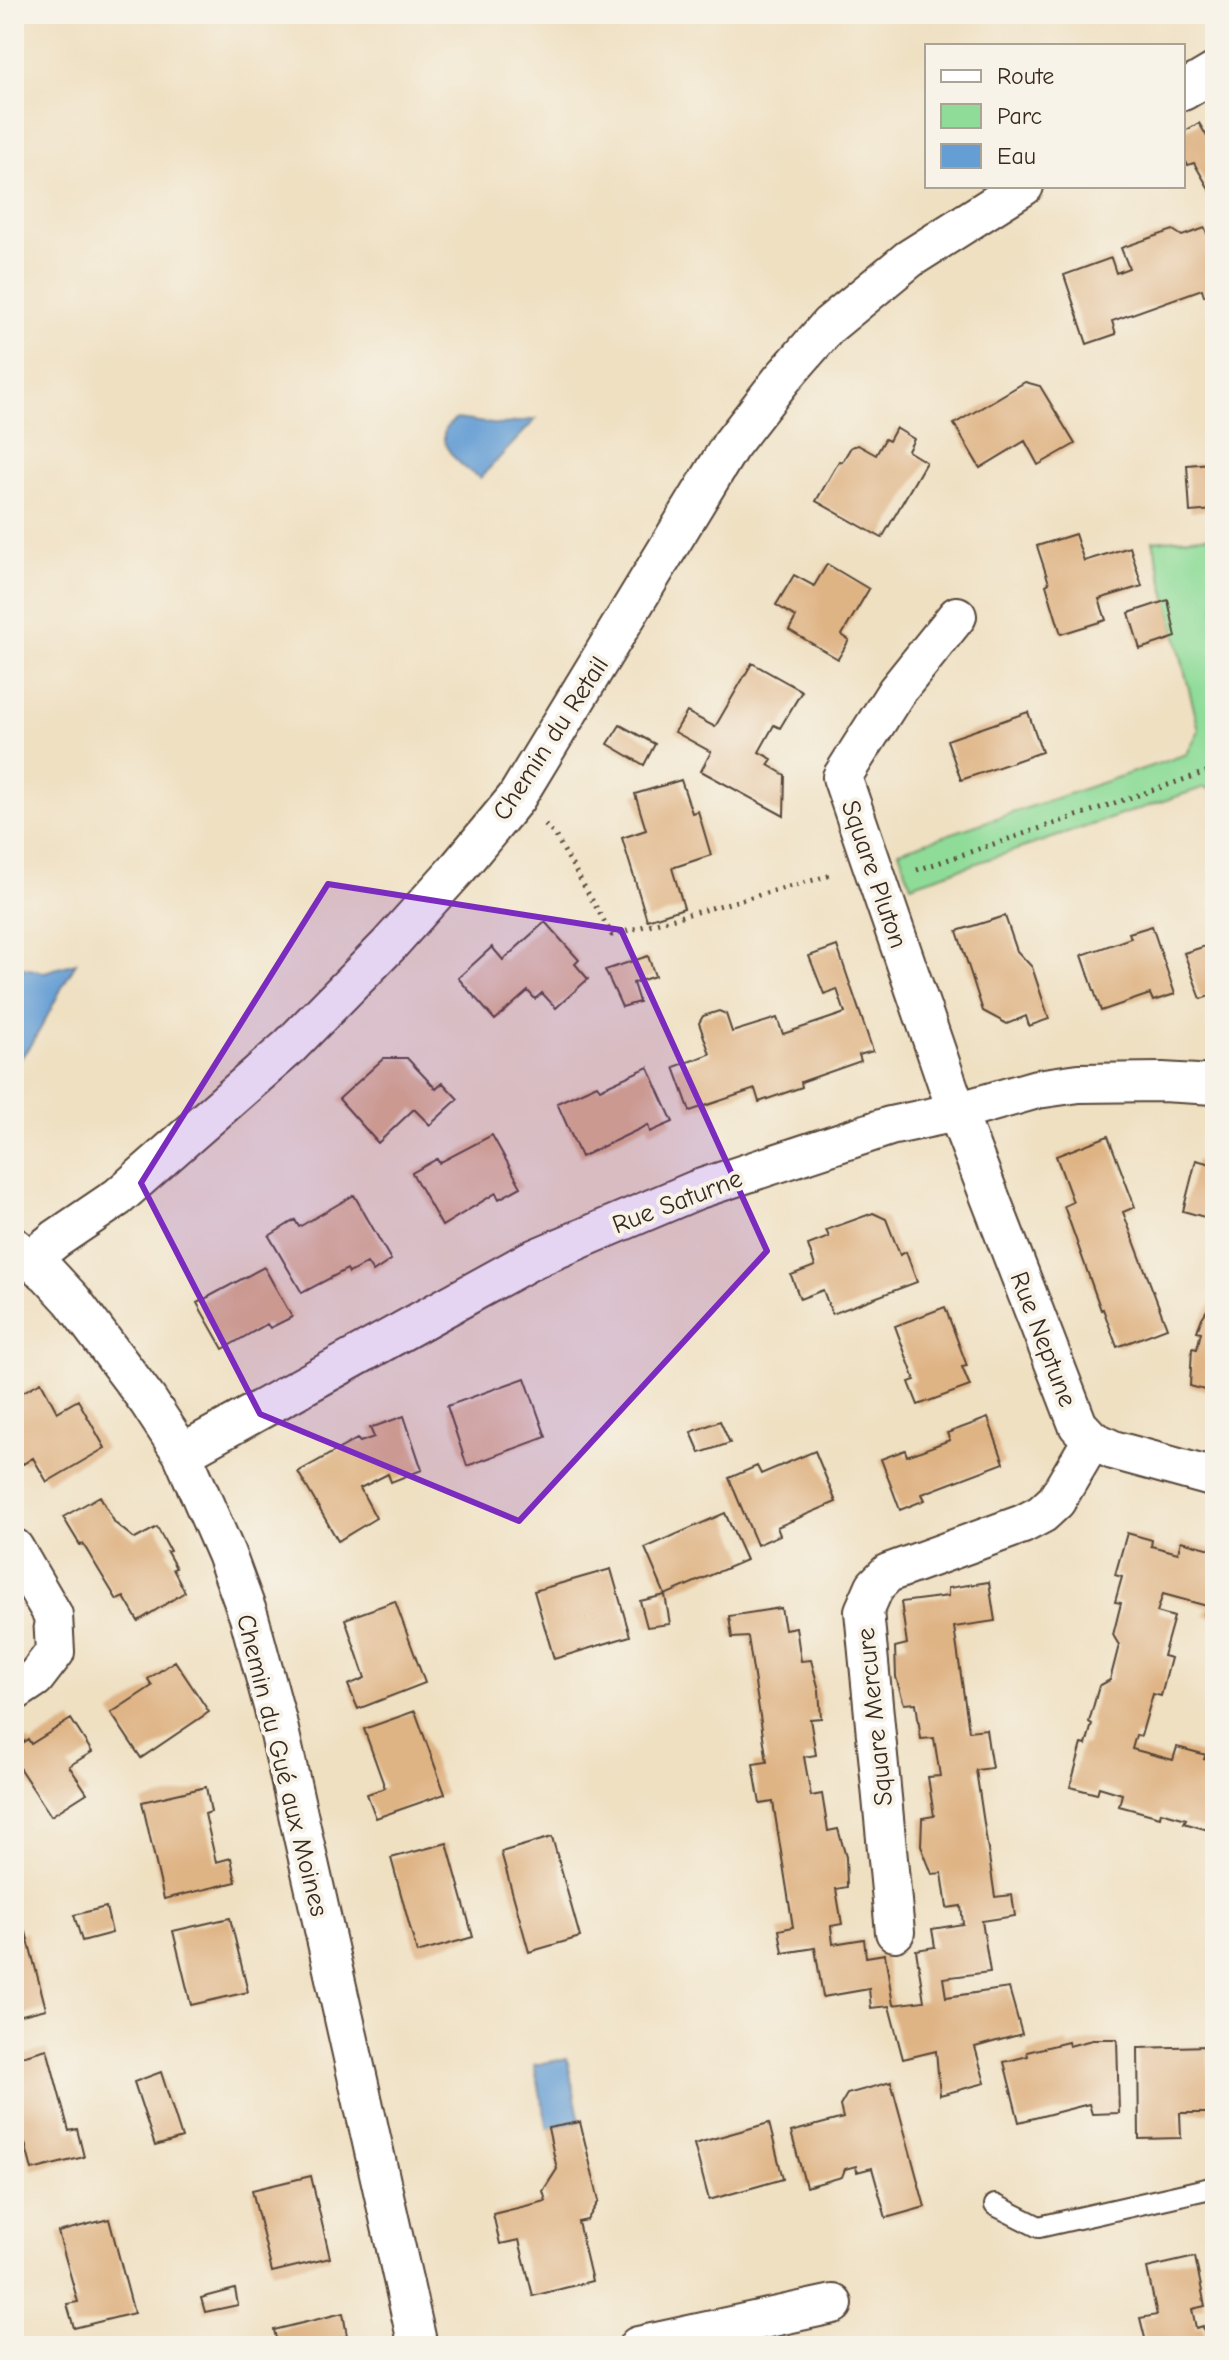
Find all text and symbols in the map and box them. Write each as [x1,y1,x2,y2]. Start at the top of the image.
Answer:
legend [925,44,1185,188]
text: Route [997,62,1054,90]
text: Parc [997,102,1042,130]
text: Eau [997,142,1036,170]
street label: Chemin du Retail [487,651,615,826]
street label: Square Pluton [835,796,913,952]
street label: Rue Saturne [608,1163,747,1240]
street label: Rue Neptune [1004,1268,1083,1411]
street label: Chemin du Gué aux Moines [230,1611,334,1919]
street label: Square Mercure [851,1626,899,1807]

